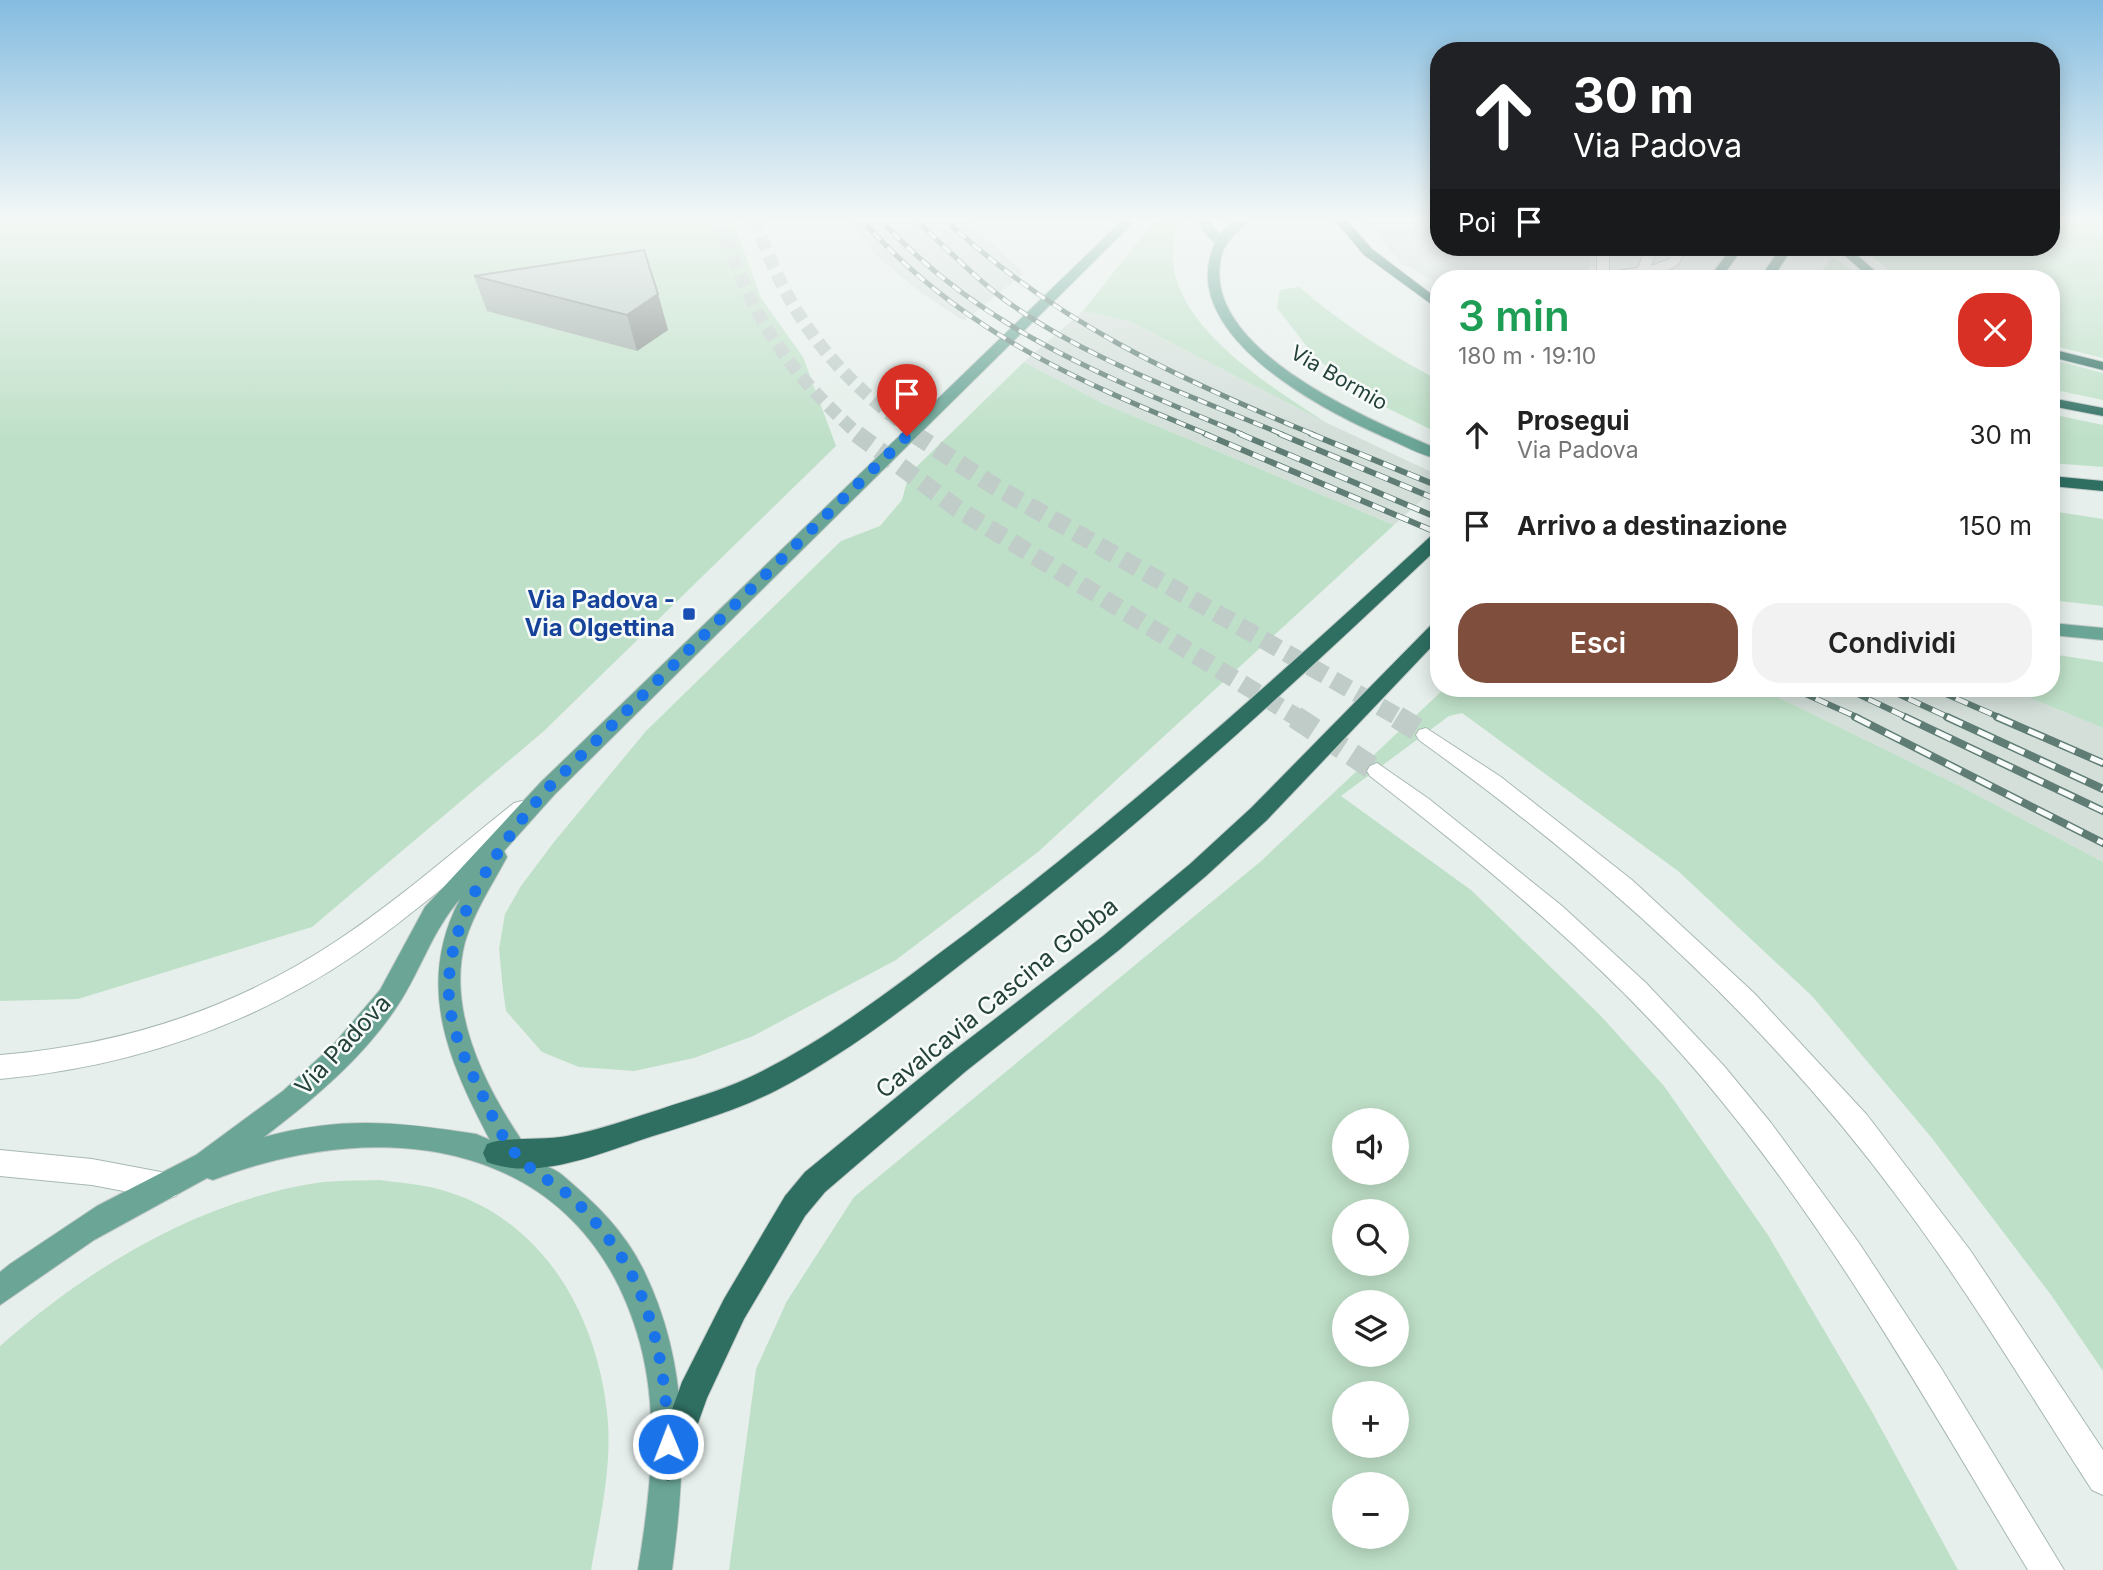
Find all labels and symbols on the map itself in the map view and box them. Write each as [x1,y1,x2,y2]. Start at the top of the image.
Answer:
street label: Via Bormio [1286,340,1392,415]
pin [877,364,937,436]
place label: Via Padova - Via Olgettina [524,585,675,642]
marker: Via Padova - Via Olgettina [681,606,697,622]
street label: Cavalcavia Cascina Gobba [870,891,1124,1104]
street label: Via Padova [289,988,397,1101]
position arrow [631,1407,705,1481]

